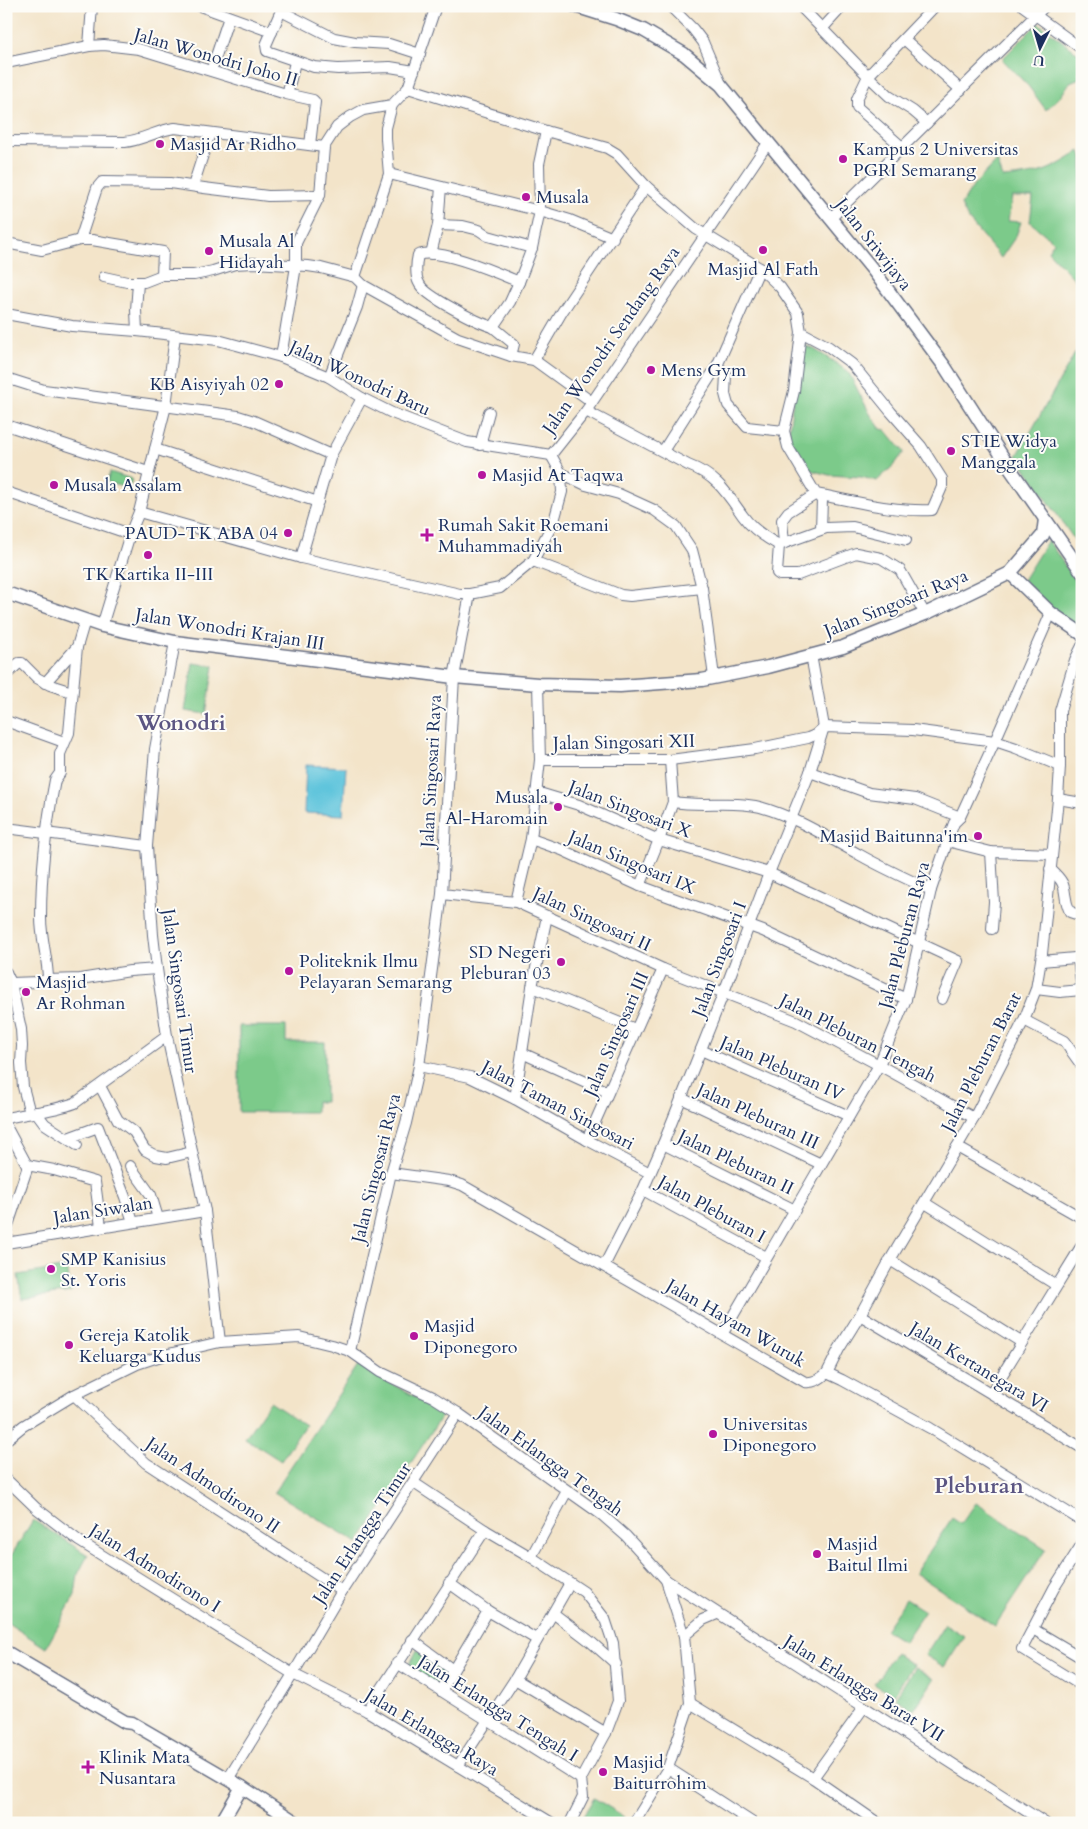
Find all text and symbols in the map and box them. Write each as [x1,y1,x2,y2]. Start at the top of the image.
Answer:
street label: Jalan Wonodri Joho II [128,21,301,93]
north arrow [1016,22,1066,72]
text: U [1032,50,1045,70]
place label: Masjid Ar Ridho [170,132,296,157]
place label: Kampus 2 Universitas PGRI Semarang [853,137,1018,183]
marker: Masjid Ar Ridho [154,138,166,150]
marker: Kampus 2 Universitas PGRI Semarang [837,153,849,165]
place label: Musala [536,185,589,210]
street label: Jalan Sriwijaya [828,190,918,296]
marker: Musala [520,191,532,203]
place label: Musala Al Hidayah [219,229,295,275]
street label: Jalan Wonodri Sendang Raya [535,241,686,442]
marker: Masjid Al Fath [757,244,769,256]
marker: Musala Al Hidayah [203,245,215,257]
place label: Masjid Al Fath [707,257,819,282]
street label: Jalan Wonodri Baru [282,333,435,422]
place label: Mens Gym [661,358,747,383]
marker: Mens Gym [645,364,657,376]
place label: KB Aisyiyah 02 [150,372,269,397]
marker: KB Aisyiyah 02 [273,378,285,390]
place label: STIE Widya Manggala [961,429,1057,475]
marker: STIE Widya Manggala [945,445,957,457]
place label: Masjid At Taqwa [492,463,624,488]
marker: Masjid At Taqwa [476,469,488,481]
place label: Musala Assalam [64,473,183,498]
marker: Musala Assalam [48,479,60,491]
place label: Rumah Sakit Roemani Muhammadiyah [438,513,609,559]
place label: PAUD-TK ABA 04 [125,521,278,546]
marker: PAUD-TK ABA 04 [282,527,294,539]
marker: Rumah Sakit Roemani Muhammadiyah [420,528,434,542]
marker: TK Kartika II-III [142,549,154,561]
place label: TK Kartika II-III [83,562,213,587]
street label: Jalan Singosari Raya [818,563,972,645]
street label: Jalan Wonodri Krajan III [131,602,326,657]
street label: Jalan Singosari Raya [415,694,448,851]
district label: Wonodri [135,708,226,738]
street label: Jalan Singosari XII [550,729,695,756]
street label: Jalan Singosari X [562,773,696,845]
place label: Musala Al-Haromain [445,785,549,831]
marker: Musala Al-Haromain [552,801,564,813]
street label: Jalan Singosari IX [562,823,700,901]
place label: Masjid Baitunna'im [819,824,969,849]
marker: Masjid Baitunna'im [972,830,984,842]
street label: Jalan Pleburan Raya [872,859,936,1014]
street label: Jalan Singosari II [526,880,655,958]
street label: Jalan Singosari I [685,898,753,1023]
street label: Jalan Singosari Timur [155,904,203,1075]
place label: SD Negeri Pleburan 03 [460,940,551,986]
place label: Politeknik Ilmu Pelayaran Semarang [299,949,453,995]
marker: SD Negeri Pleburan 03 [555,956,567,968]
marker: Politeknik Ilmu Pelayaran Semarang [283,965,295,977]
street label: Jalan Singosari III [577,968,655,1103]
place label: Masjid Ar Rohman [36,970,126,1016]
marker: Masjid Ar Rohman [20,986,32,998]
street label: Jalan Pleburan Tengah [772,987,941,1089]
street label: Jalan Pleburan Barat [934,988,1028,1139]
street label: Jalan Pleburan IV [713,1029,848,1107]
street label: Jalan Taman Singosari [474,1053,639,1156]
street label: Jalan Pleburan III [690,1076,823,1156]
street label: Jalan Singosari Raya [345,1091,407,1248]
street label: Jalan Pleburan II [671,1122,798,1201]
street label: Jalan Pleburan I [651,1168,770,1249]
street label: Jalan Siwalan [49,1190,155,1231]
place label: SMP Kanisius St. Yoris [61,1247,166,1293]
marker: SMP Kanisius St. Yoris [45,1263,57,1275]
street label: Jalan Hayam Wuruk [659,1272,810,1374]
place label: Masjid Diponegoro [424,1314,518,1360]
street label: Jalan Kertanegara VI [902,1315,1053,1419]
place label: Gereja Katolik Keluarga Kudus [79,1323,201,1369]
marker: Masjid Diponegoro [408,1330,420,1342]
marker: Gereja Katolik Keluarga Kudus [63,1339,75,1351]
street label: Jalan Erlangga Tengah [471,1398,628,1523]
place label: Universitas Diponegoro [723,1412,817,1458]
marker: Universitas Diponegoro [707,1428,719,1440]
street label: Jalan Admodirono II [138,1430,285,1540]
street label: Jalan Erlangga Timur [306,1457,418,1611]
district label: Pleburan [934,1471,1024,1501]
street label: Jalan Admodirono I [82,1516,225,1619]
place label: Masjid Baitul Ilmi [827,1532,908,1578]
marker: Masjid Baitul Ilmi [811,1548,823,1560]
street label: Jalan Erlangga Barat VII [776,1627,949,1748]
street label: Jalan Erlangga Tengah I [410,1647,583,1768]
street label: Jalan Erlangga Raya [358,1681,503,1782]
place label: Klinik Mata Nusantara [99,1745,190,1791]
place label: Masjid Baiturrohim [613,1750,707,1796]
marker: Klinik Mata Nusantara [81,1760,95,1774]
marker: Masjid Baiturrohim [597,1766,609,1778]

